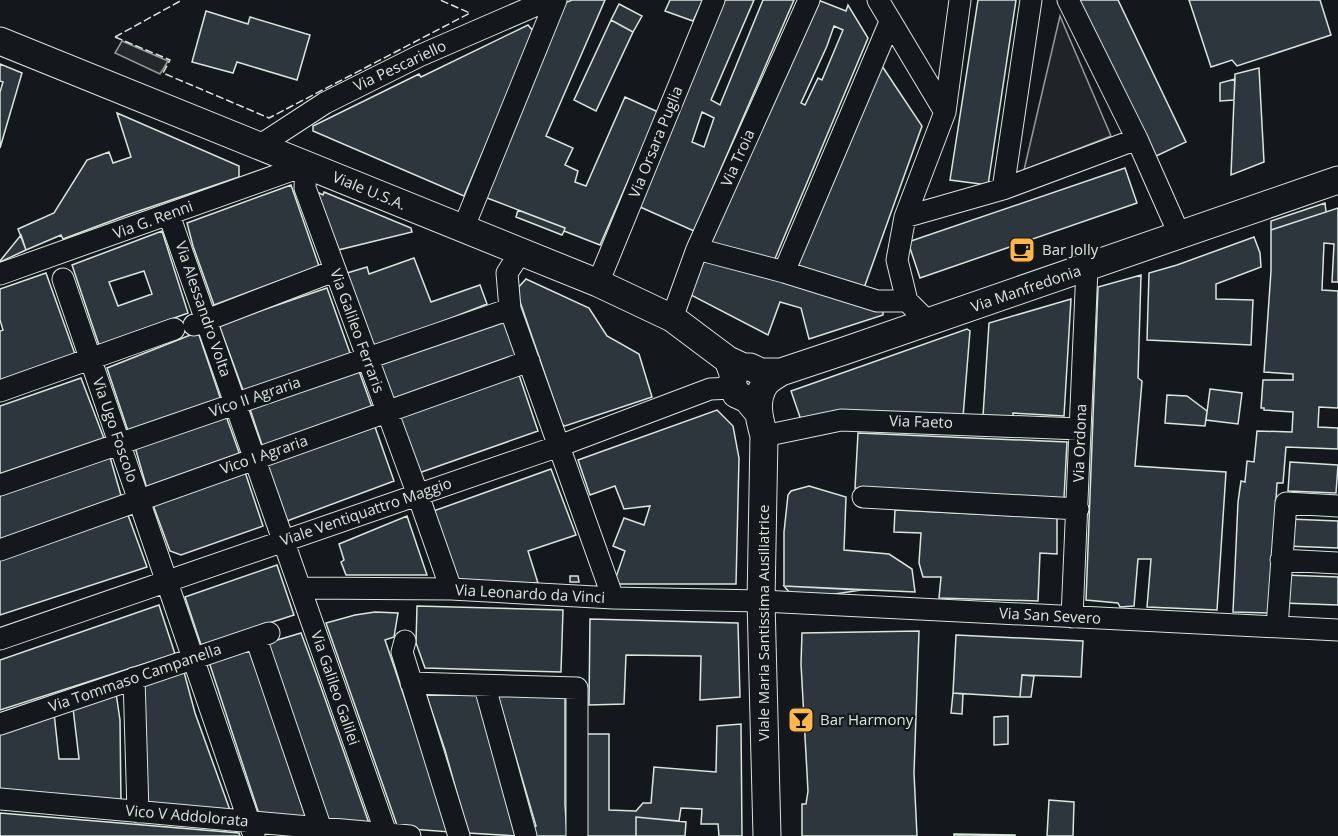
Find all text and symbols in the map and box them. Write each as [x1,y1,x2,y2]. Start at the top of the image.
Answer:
street label: Via Pescariello [350,35,449,95]
street label: Via Orsara Puglia [624,83,687,200]
street label: Via Troia [716,126,759,189]
street label: Viale U.S.A. [330,166,409,214]
street label: Via G. Renni [110,195,195,243]
cafe icon: Bar Jolly [1007,235,1037,265]
street label: Via Alessandro Volta [171,238,237,379]
place label: Bar Jolly [1042,239,1099,259]
street label: Via Manfredonia [968,260,1083,316]
street label: Via Galileo Ferraris [326,266,390,396]
street label: Vico II Agraria [206,371,303,421]
street label: Via Ugo Foscolo [89,374,143,485]
street label: Via Ordona [1068,403,1090,483]
street label: Via Faeto [889,410,953,432]
street label: Vico I Agraria [217,430,310,478]
street label: Viale Ventiquattro Maggio [277,472,454,550]
street label: Viale Maria Santissima Ausiliatrice [753,505,773,741]
street label: Via Leonardo da Vinci [454,579,606,607]
street label: Via San Severo [998,602,1102,628]
street label: Via Galileo Galilei [307,628,365,748]
street label: Via Tommaso Campanella [46,638,224,716]
bar icon: Bar Harmony [786,705,816,735]
place label: Bar Harmony [820,709,914,729]
street label: Vico V Addolorata [125,800,249,830]

